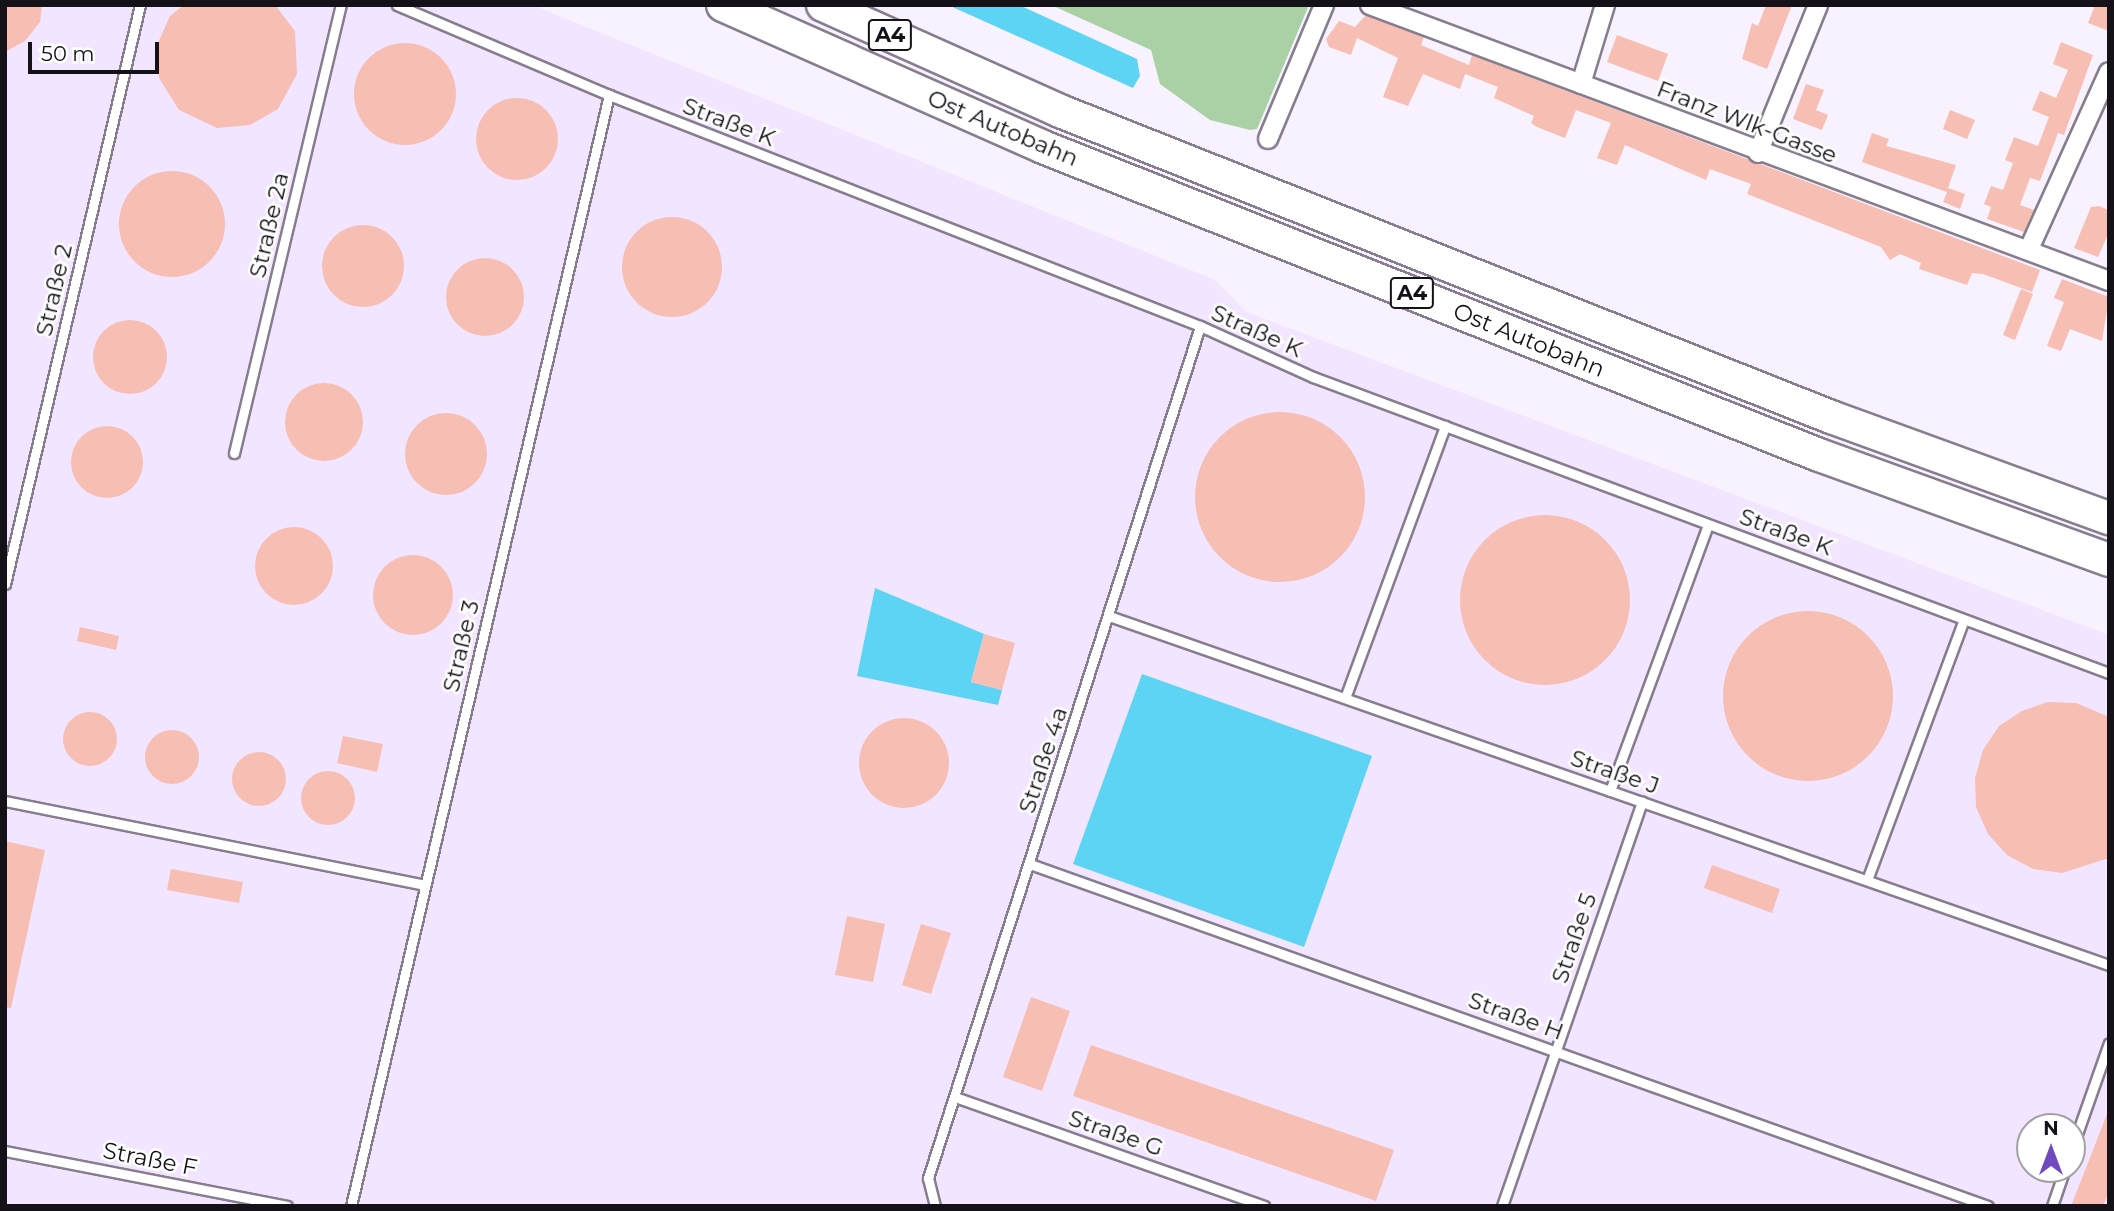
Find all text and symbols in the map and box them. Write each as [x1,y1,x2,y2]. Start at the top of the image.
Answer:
road number: A4 [867,18,913,52]
scale bar [32,28,163,72]
text: 50 m [41,41,95,66]
street label: Franz Wlk-Gasse [1653,75,1841,169]
street label: Ost Autobahn [923,84,1083,172]
street label: Straße K [679,92,779,152]
street label: Straße 2a [243,170,295,280]
street label: Straße 2 [30,241,78,339]
road number: A4 [1389,276,1435,310]
street label: Ost Autobahn [1449,297,1609,383]
street label: Straße K [1207,299,1307,363]
street label: Straße K [1736,502,1836,562]
street label: Straße 3 [437,597,485,695]
street label: Straße 4a [1013,703,1073,817]
street label: Straße J [1567,744,1663,800]
street label: Straße 5 [1546,889,1602,987]
street label: Straße H [1465,986,1567,1046]
street label: Straße G [1065,1104,1167,1162]
north arrow [2016,1113,2086,1183]
text: N [2043,1117,2059,1140]
street label: Straße F [101,1136,199,1182]

